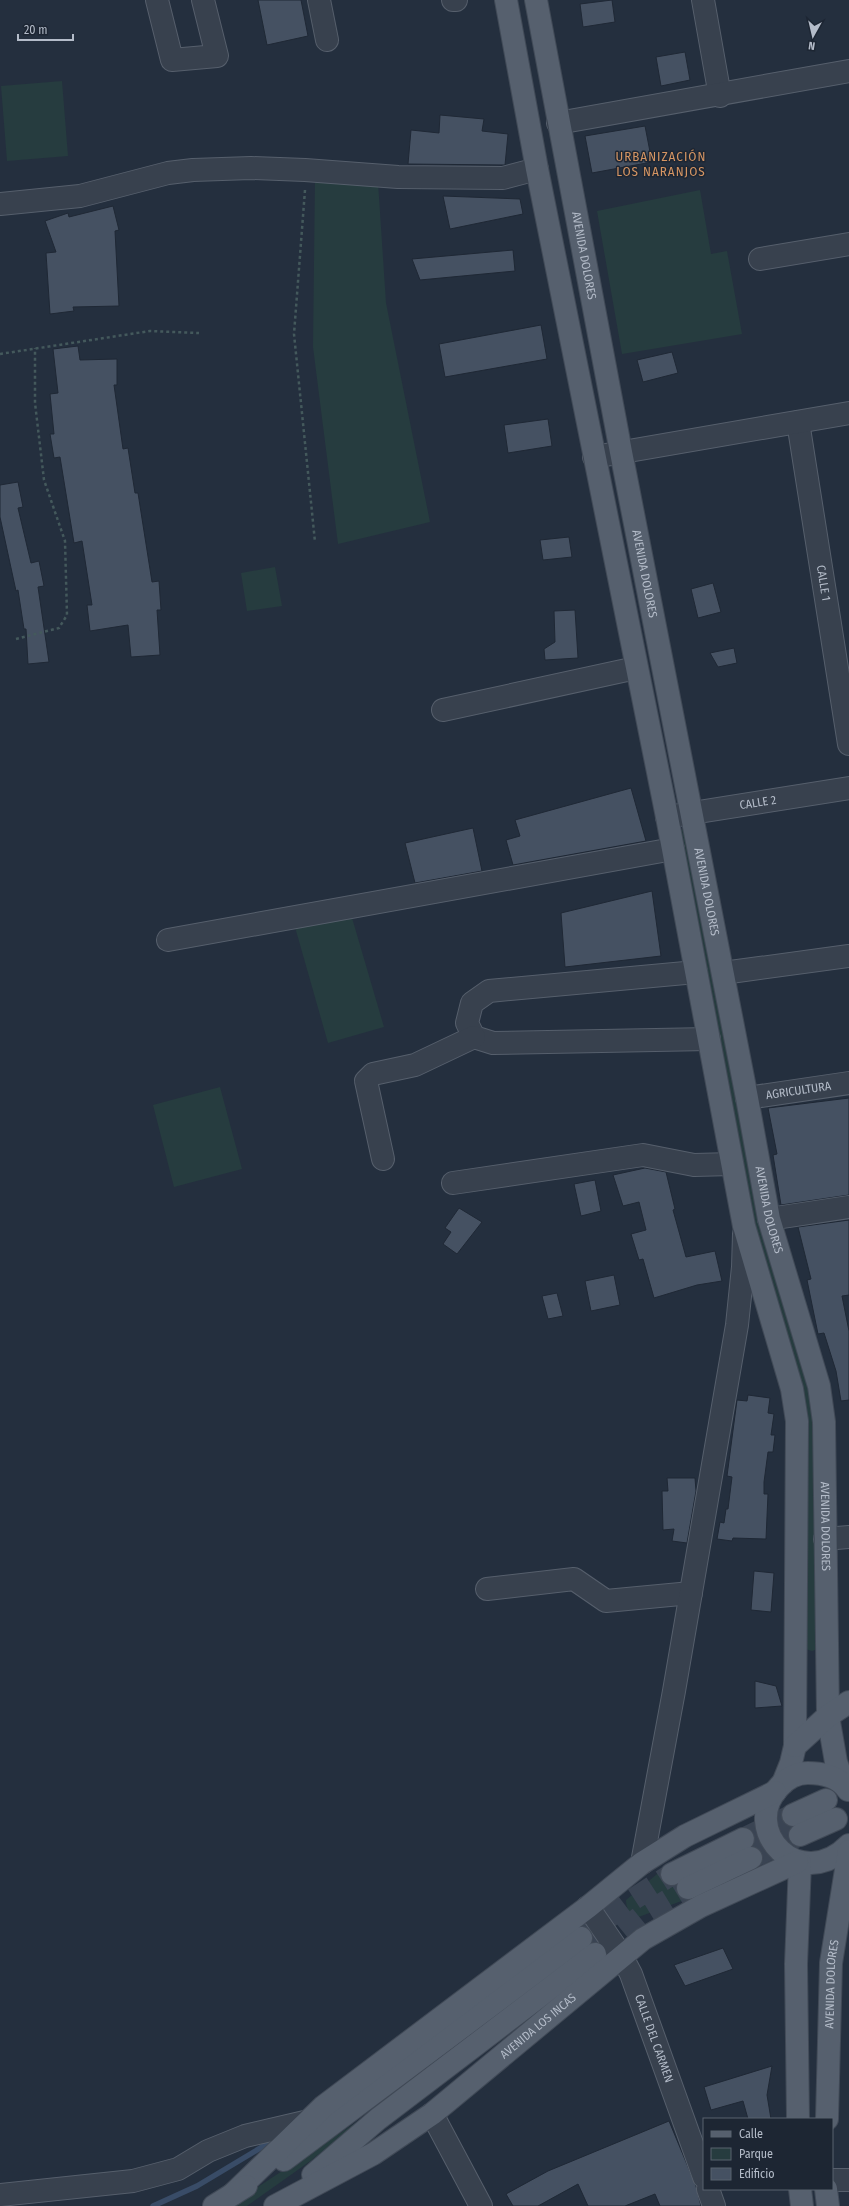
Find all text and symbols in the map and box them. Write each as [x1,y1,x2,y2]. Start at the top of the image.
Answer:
scale bar [18,16,73,42]
north arrow [793,16,833,56]
text: 20 m [24,23,48,37]
text: N [808,39,816,52]
district label: URBANIZACIÓN LOS NARANJOS [616,149,706,179]
street label: AVENIDA DOLORES [569,210,599,301]
street label: AVENIDA DOLORES [629,529,660,619]
street label: CALLE 1 [814,564,833,602]
street label: CALLE 2 [739,793,777,812]
street label: AVENIDA DOLORES [691,847,722,937]
street label: AGRICULTURA [765,1079,833,1102]
street label: AVENIDA DOLORES [753,1165,786,1255]
street label: AVENIDA DOLORES [818,1482,833,1571]
street label: AVENIDA DOLORES [822,1939,842,2029]
street label: AVENIDA LOS INCAS [497,1991,579,2062]
street label: CALLE DEL CARMEN [632,1992,676,2084]
legend [703,2118,833,2190]
text: Calle [739,2127,763,2141]
text: Parque [739,2147,773,2161]
text: Edificio [739,2167,775,2181]

